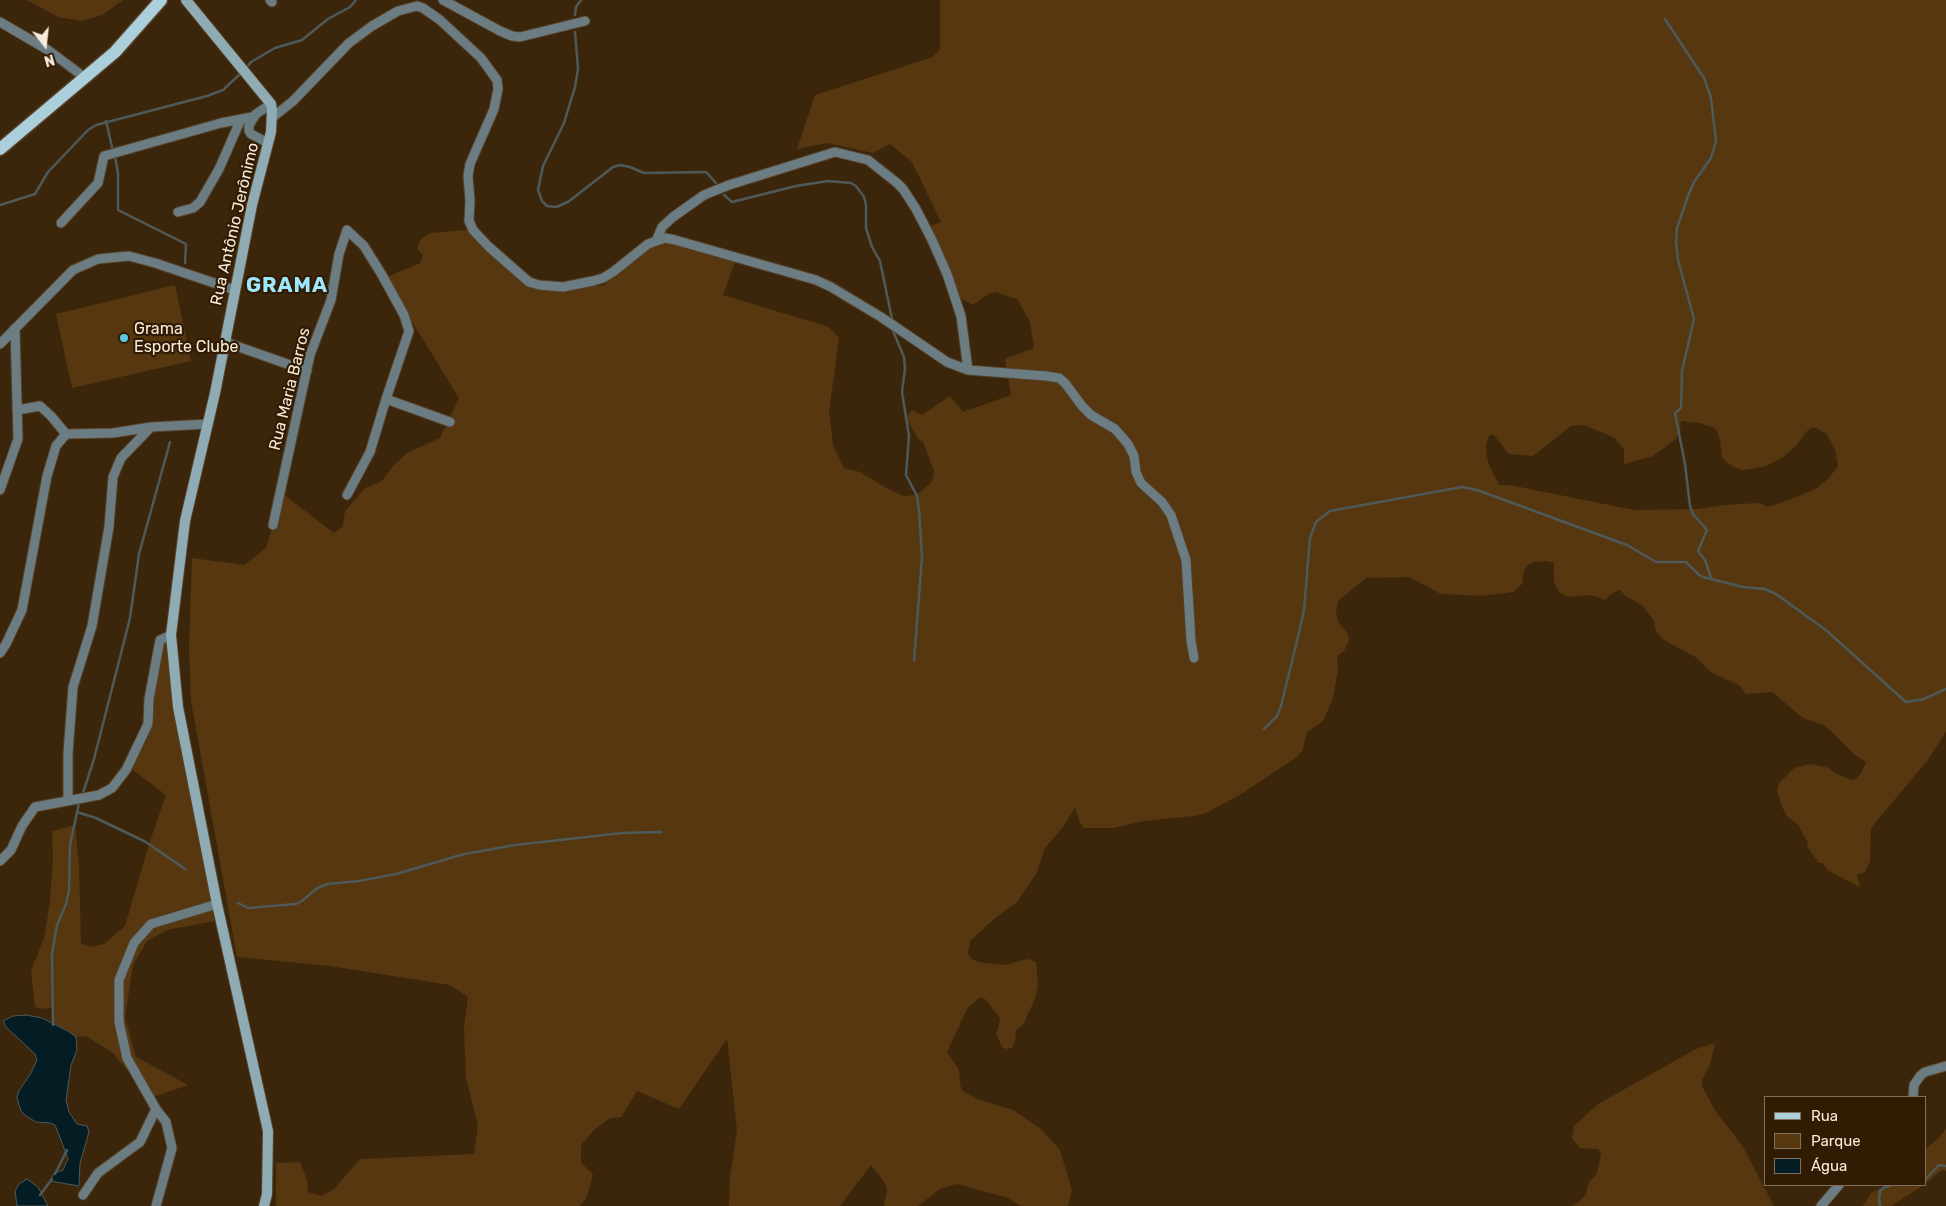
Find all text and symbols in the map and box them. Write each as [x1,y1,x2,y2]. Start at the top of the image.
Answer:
north arrow [20,20,70,70]
text: N [42,50,56,69]
street label: Rua Antônio Jerônimo [207,141,263,307]
district label: GRAMA [245,273,329,299]
place label: Grama Esporte Clube [134,319,238,357]
street label: Rua Maria Barros [265,326,315,452]
marker: Grama Esporte Clube [118,332,130,344]
legend [1764,1096,1926,1186]
text: Rua [1811,1107,1838,1125]
text: Parque [1811,1132,1861,1150]
text: Água [1811,1157,1847,1175]

